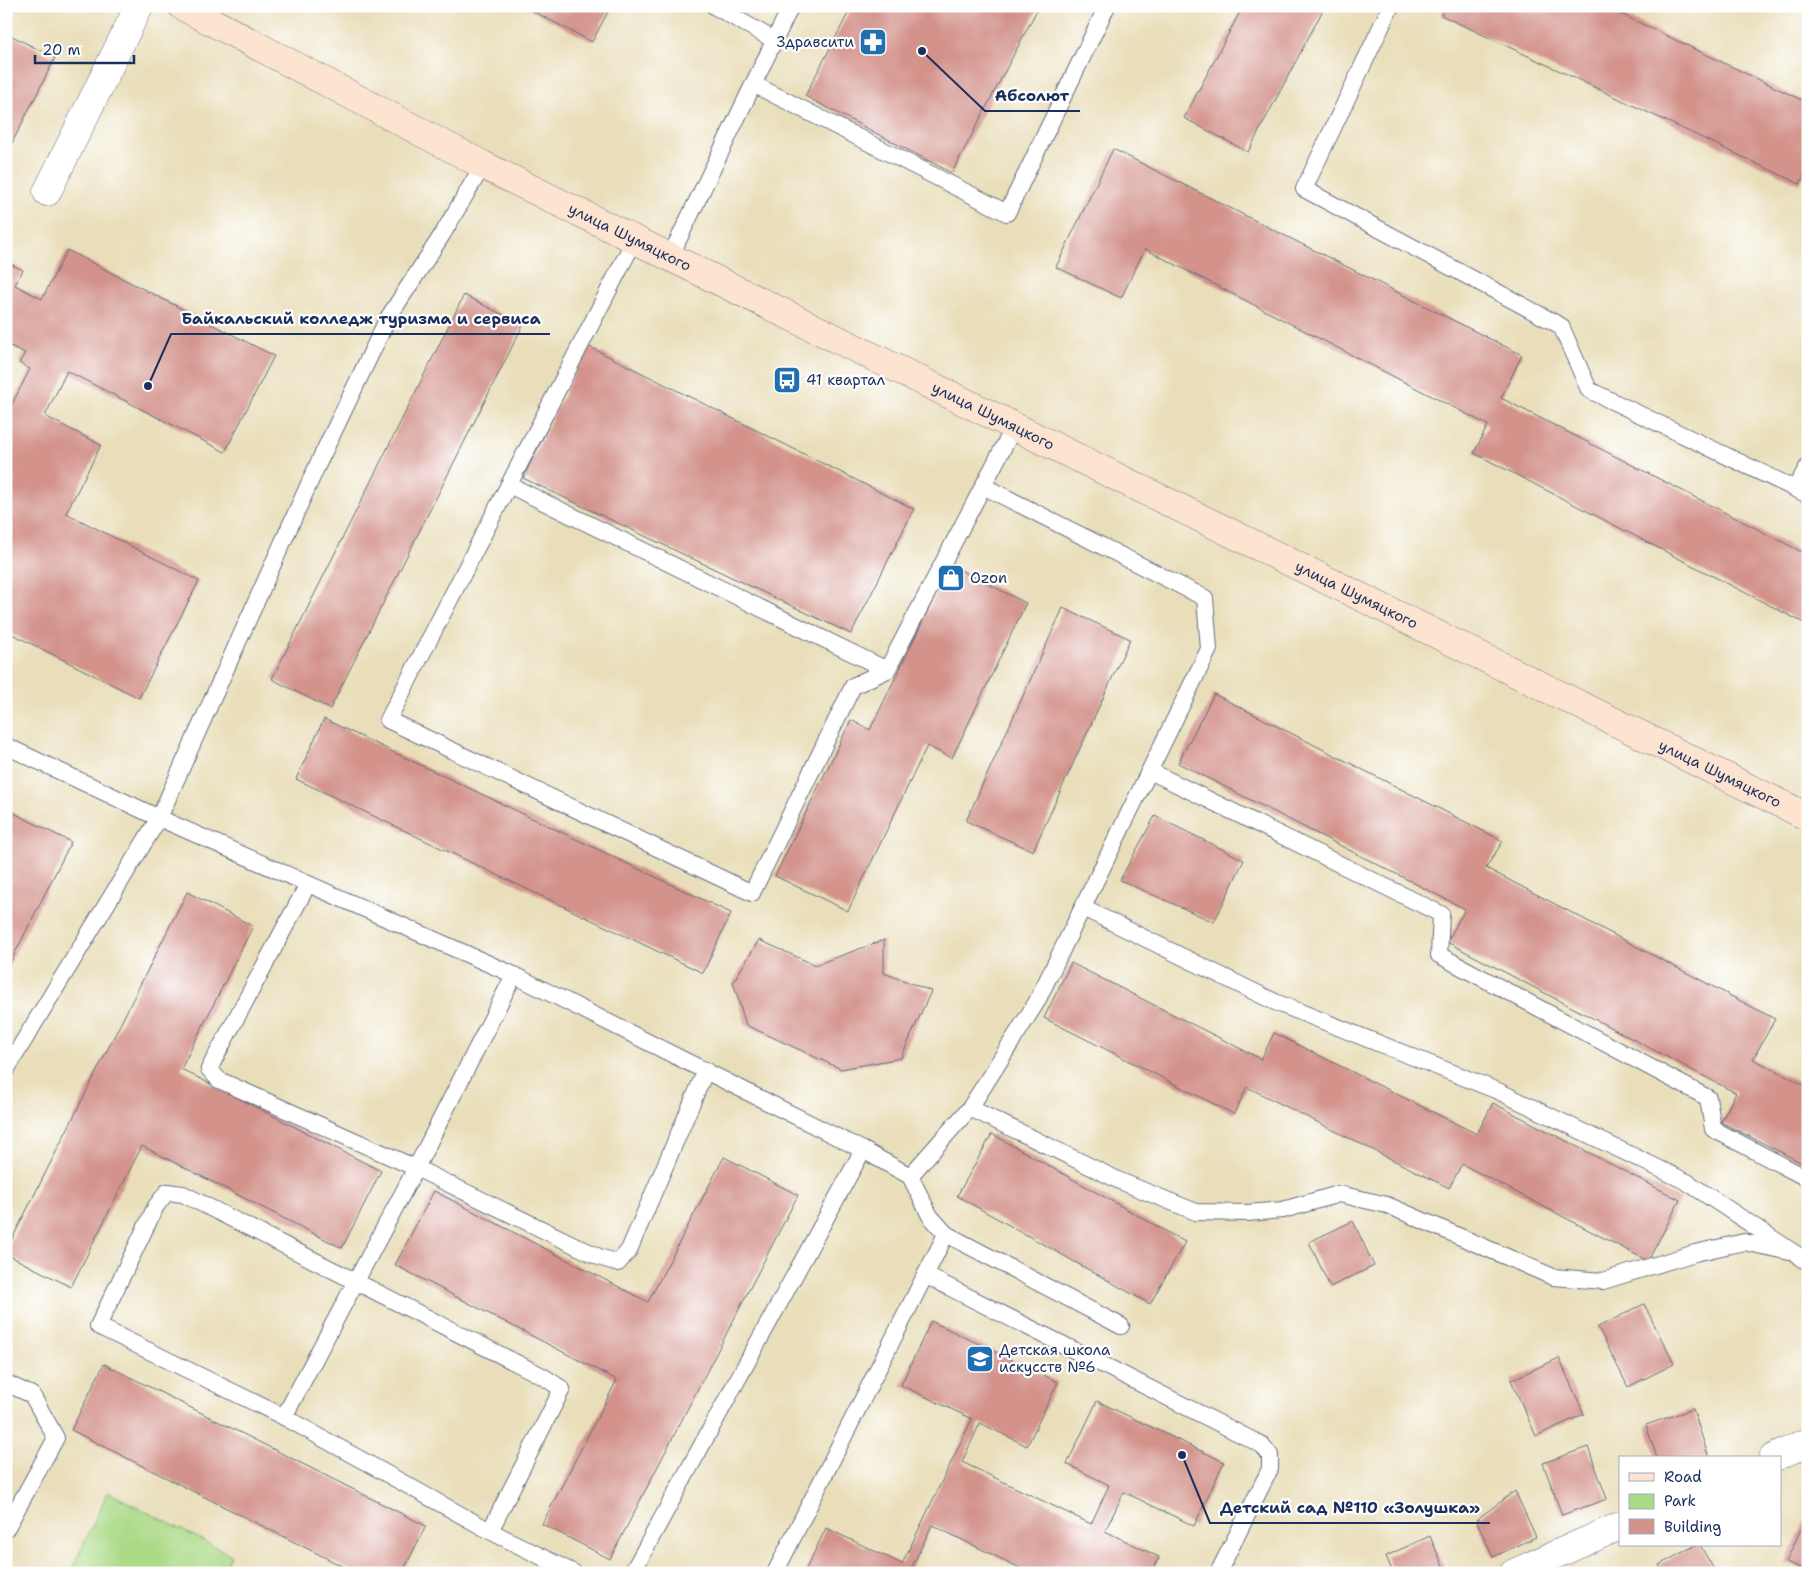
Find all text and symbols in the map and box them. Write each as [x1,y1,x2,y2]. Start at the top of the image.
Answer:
pharmacy icon: Здравсити [858,27,888,57]
scale bar [35,32,134,64]
place label: Здравсити [777,32,854,52]
text: 20 m [42,40,81,60]
callout: Абсолют [985,80,1080,111]
text: Абсолют [995,85,1070,106]
street label: улица Шумяцкого [565,199,694,276]
callout: Байкальский колледж туризма и сервиса [171,303,550,334]
text: Байкальский колледж туризма и сервиса [181,308,541,329]
bus stop icon: 41 квартал [772,365,802,395]
place label: 41 квартал [806,370,886,390]
street label: улица Шумяцкого [928,377,1058,455]
street label: улица Шумяцкого [1292,556,1421,633]
shop icon: Ozon [936,563,966,593]
place label: Ozon [970,568,1007,588]
street label: улица Шумяцкого [1655,735,1785,812]
place label: Детская школа искусств №6 [999,1340,1111,1377]
school or university icon: Детская школа искусств №6 [965,1344,995,1374]
legend [1619,1456,1782,1546]
text: Road [1664,1467,1702,1487]
text: Park [1664,1491,1696,1511]
callout: Детский сад №110 «Золушка» [1210,1492,1490,1523]
text: Детский сад №110 «Золушка» [1220,1497,1480,1518]
text: Building [1664,1517,1721,1537]

